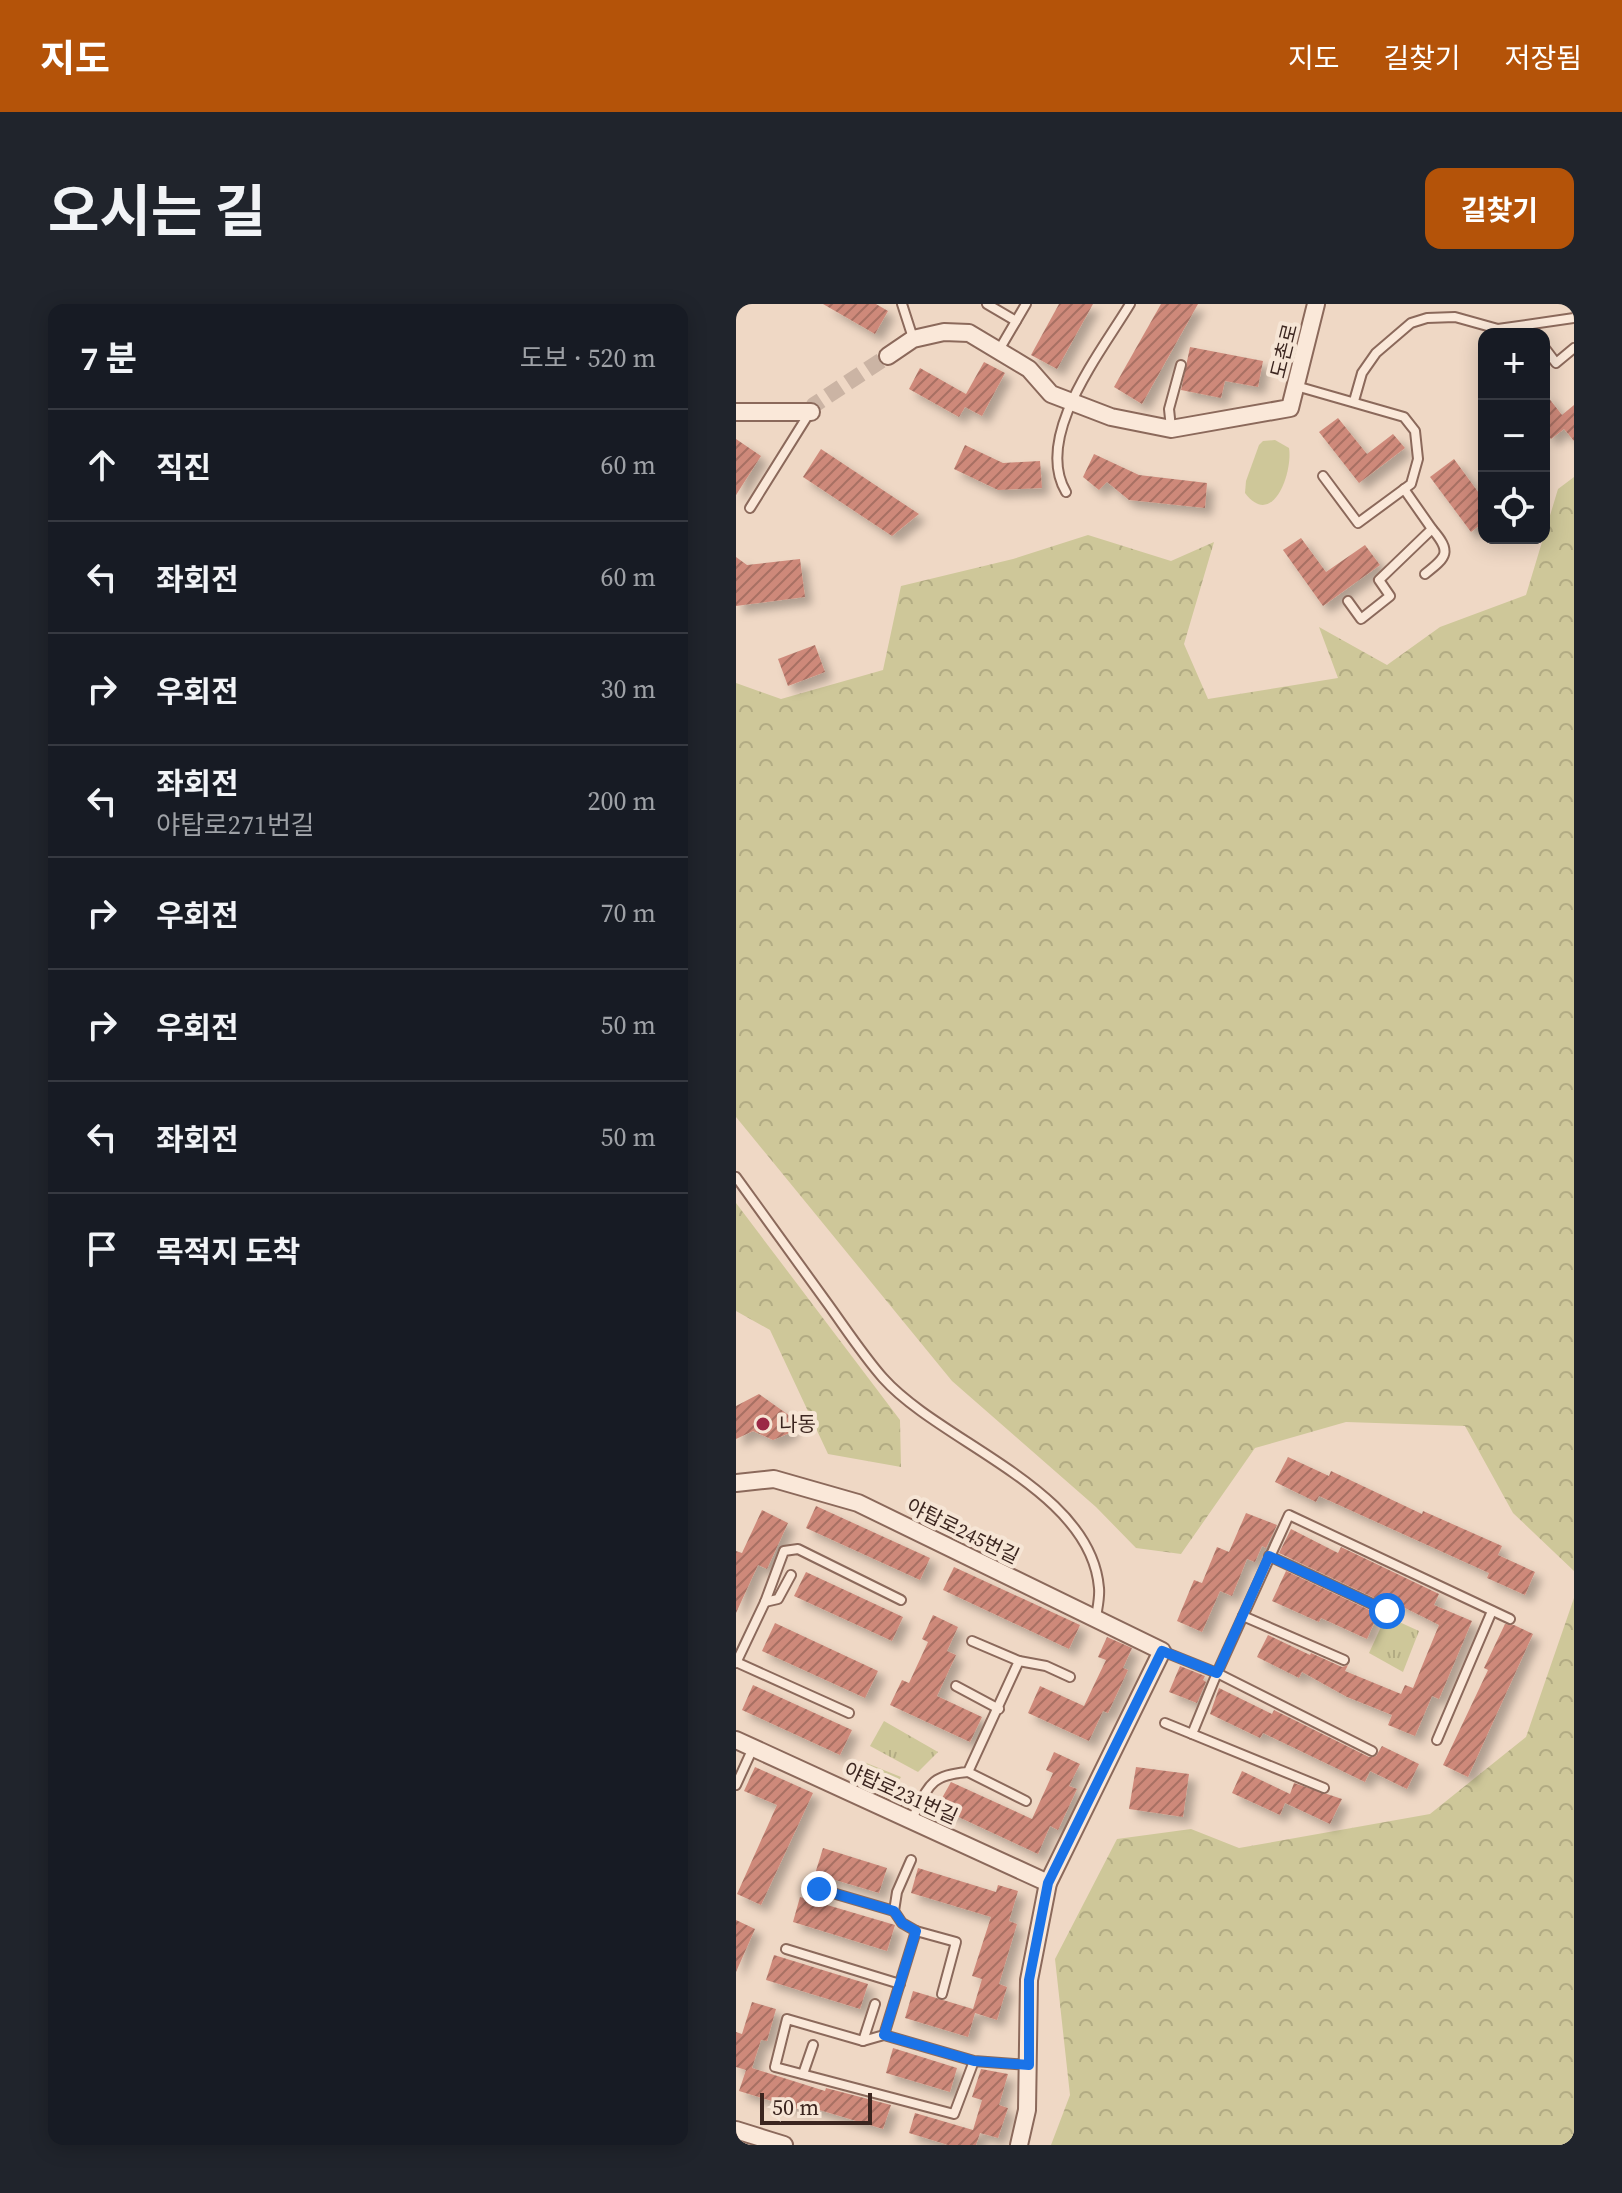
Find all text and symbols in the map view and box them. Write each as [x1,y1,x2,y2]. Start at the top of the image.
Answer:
text: 지도 [40,33,110,85]
text: 지도 [1288,39,1339,77]
text: 길찾기 [1383,39,1461,77]
text: 저장됨 [1505,39,1582,77]
button: 길찾기 [1425,168,1574,249]
text: 오시는 길 [48,173,266,250]
street label: 도촌로 [1264,321,1304,381]
map controls [1478,328,1550,544]
button: + [1478,328,1550,400]
text: 7 분 [80,335,137,381]
text: 도보 · 520 m [520,340,656,376]
button: − [1478,400,1550,472]
icon: ahead [80,443,124,487]
text: 직진 [156,447,211,488]
text: 60 m [601,447,656,483]
button: locate [1478,472,1550,544]
icon: left [80,555,124,599]
text: 좌회전 [156,559,239,600]
text: 60 m [601,559,656,595]
icon: right [80,667,124,711]
text: 우회전 [156,671,239,712]
text: 30 m [601,671,656,707]
text: 좌회전 [156,763,239,804]
icon: left [80,779,124,823]
text: 200 m [588,783,656,819]
text: 야탑로271번길 [156,807,315,843]
icon: right [80,891,124,935]
text: 우회전 [156,895,239,936]
text: 70 m [601,895,656,931]
icon: right [80,1003,124,1047]
text: 우회전 [156,1007,239,1048]
text: 50 m [601,1007,656,1043]
icon: left [80,1115,124,1159]
text: 좌회전 [156,1119,239,1160]
text: 50 m [601,1119,656,1155]
icon: arrive [80,1227,124,1271]
text: 목적지 도착 [156,1231,300,1272]
place label: 나동 [779,1410,816,1438]
marker: 나동 [754,1415,772,1433]
street label: 야탑로245번길 [902,1492,1024,1570]
route start [1369,1593,1405,1629]
street label: 야탑로231번길 [840,1755,962,1831]
route end [801,1871,837,1907]
scale bar [760,2089,872,2125]
text: 50 m [772,2092,819,2122]

